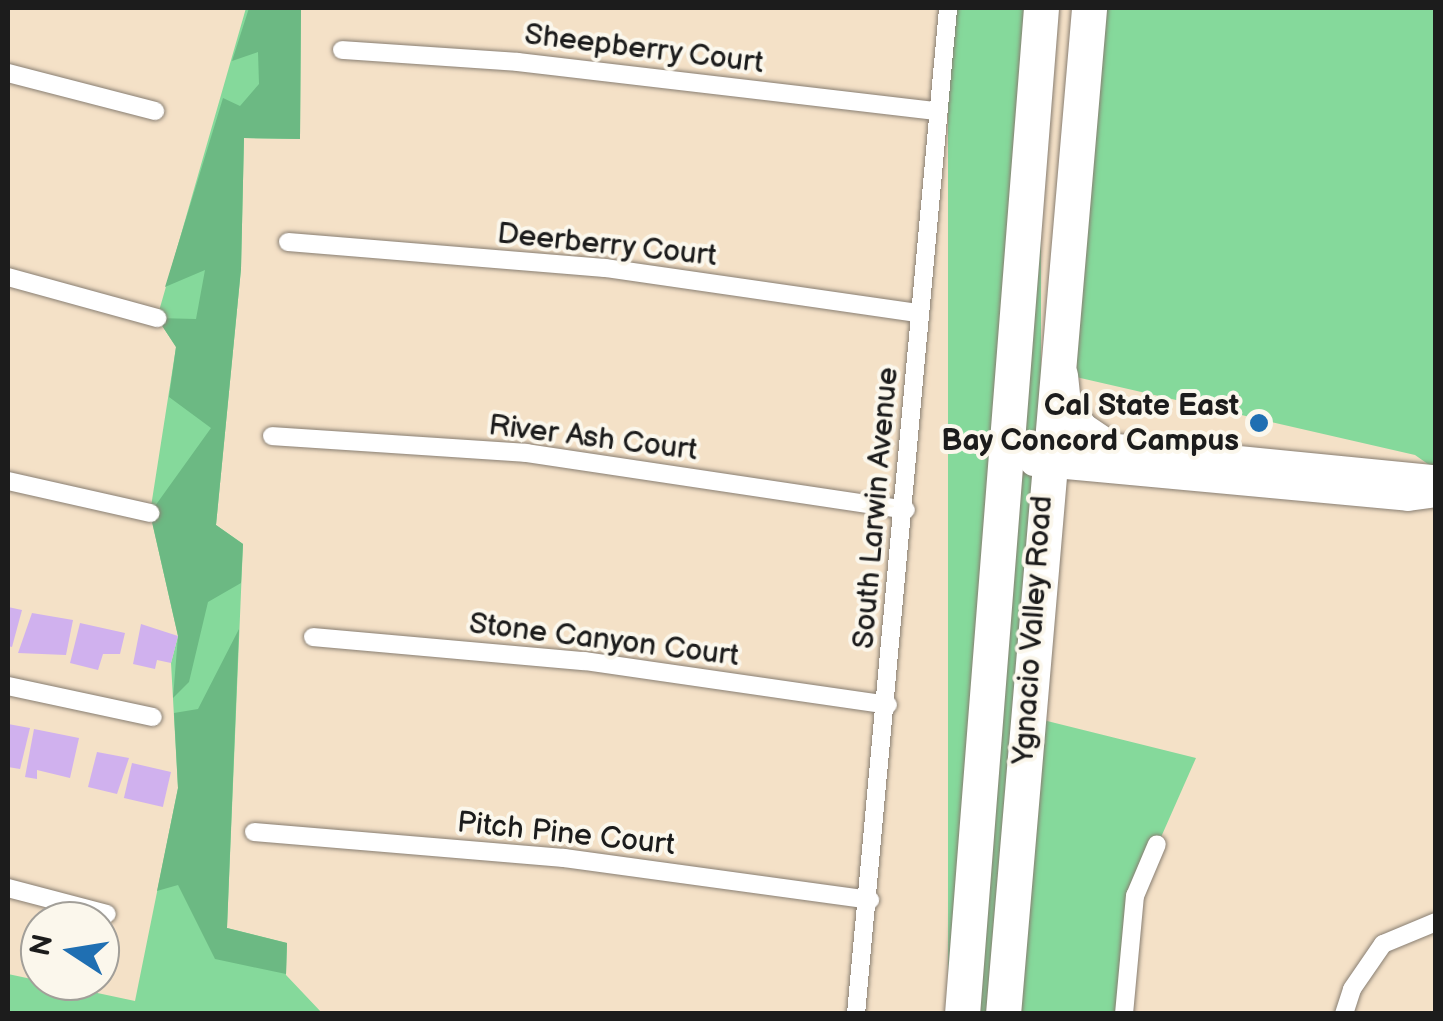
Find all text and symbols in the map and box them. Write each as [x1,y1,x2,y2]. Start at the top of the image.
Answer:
street label: Sheepberry Court [522,16,766,82]
street label: Deerberry Court [494,215,720,275]
street label: South Larwin Avenue [846,366,906,650]
place label: Cal State East Bay Concord Campus [940,388,1239,458]
street label: River Ash Court [487,407,699,469]
marker: Cal State East Bay Concord Campus [1248,412,1270,434]
street label: Ygnacio Valley Road [1006,493,1060,767]
street label: Stone Canyon Court [467,606,741,674]
street label: Pitch Pine Court [455,805,677,863]
north arrow [20,901,120,1001]
text: N [24,931,60,959]

